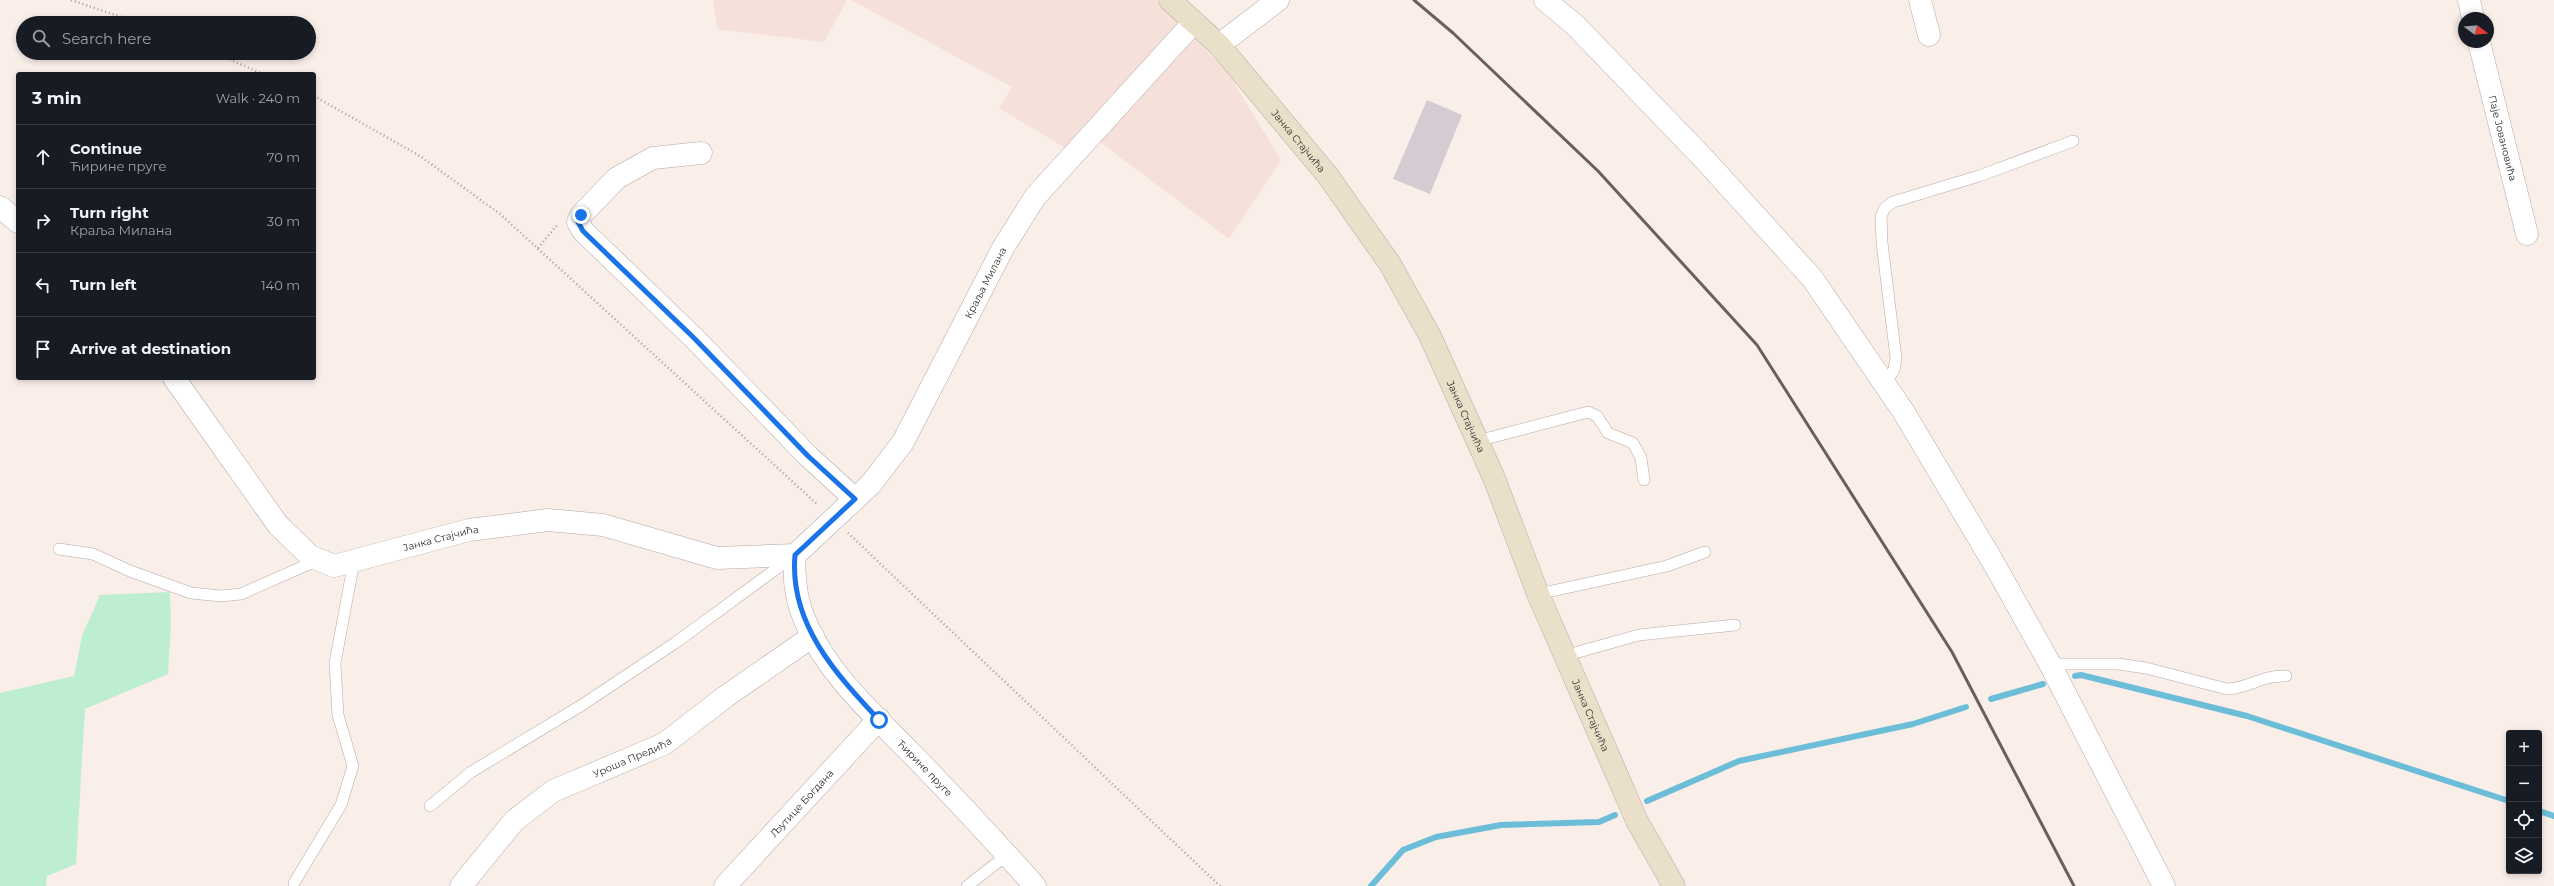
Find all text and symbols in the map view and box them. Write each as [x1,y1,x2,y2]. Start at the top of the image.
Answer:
north arrow [2458,12,2494,48]
search box [16,16,316,60]
icon: search [30,27,52,49]
text: Search here [62,29,151,48]
text: 3 min [32,88,82,108]
text: Walk · 240 m [216,90,300,106]
street label: Паје Јовановића [2486,94,2519,182]
street label: Јанка Стајчића [1268,107,1328,175]
text: Continue [70,139,142,158]
icon: ahead [32,146,54,168]
text: 70 m [267,149,300,165]
text: Ћирине пруге [70,158,167,174]
text: Turn right [70,203,149,222]
route end [572,206,590,224]
icon: right [32,210,54,232]
text: 30 m [267,213,300,229]
text: Краља Милана [70,222,172,238]
street label: Краља Милана [962,245,1009,321]
icon: left [32,274,54,296]
text: Turn left [70,275,137,294]
text: 140 m [261,277,300,293]
icon: arrive [32,338,54,360]
text: Arrive at destination [70,339,231,358]
street label: Јанка Стајчића [1444,378,1488,455]
street label: Јанка Стајчића [401,523,479,554]
street label: Јанка Стајчића [1569,677,1612,754]
route start [870,711,888,729]
map controls [2506,730,2542,874]
button: + [2506,730,2542,766]
street label: Уроша Предића [591,735,674,780]
street label: Ћирине пруге [894,737,955,799]
button: − [2506,766,2542,802]
street label: Љутице Богдана [768,767,836,840]
button: locate [2506,802,2542,838]
button: layers [2506,838,2542,874]

